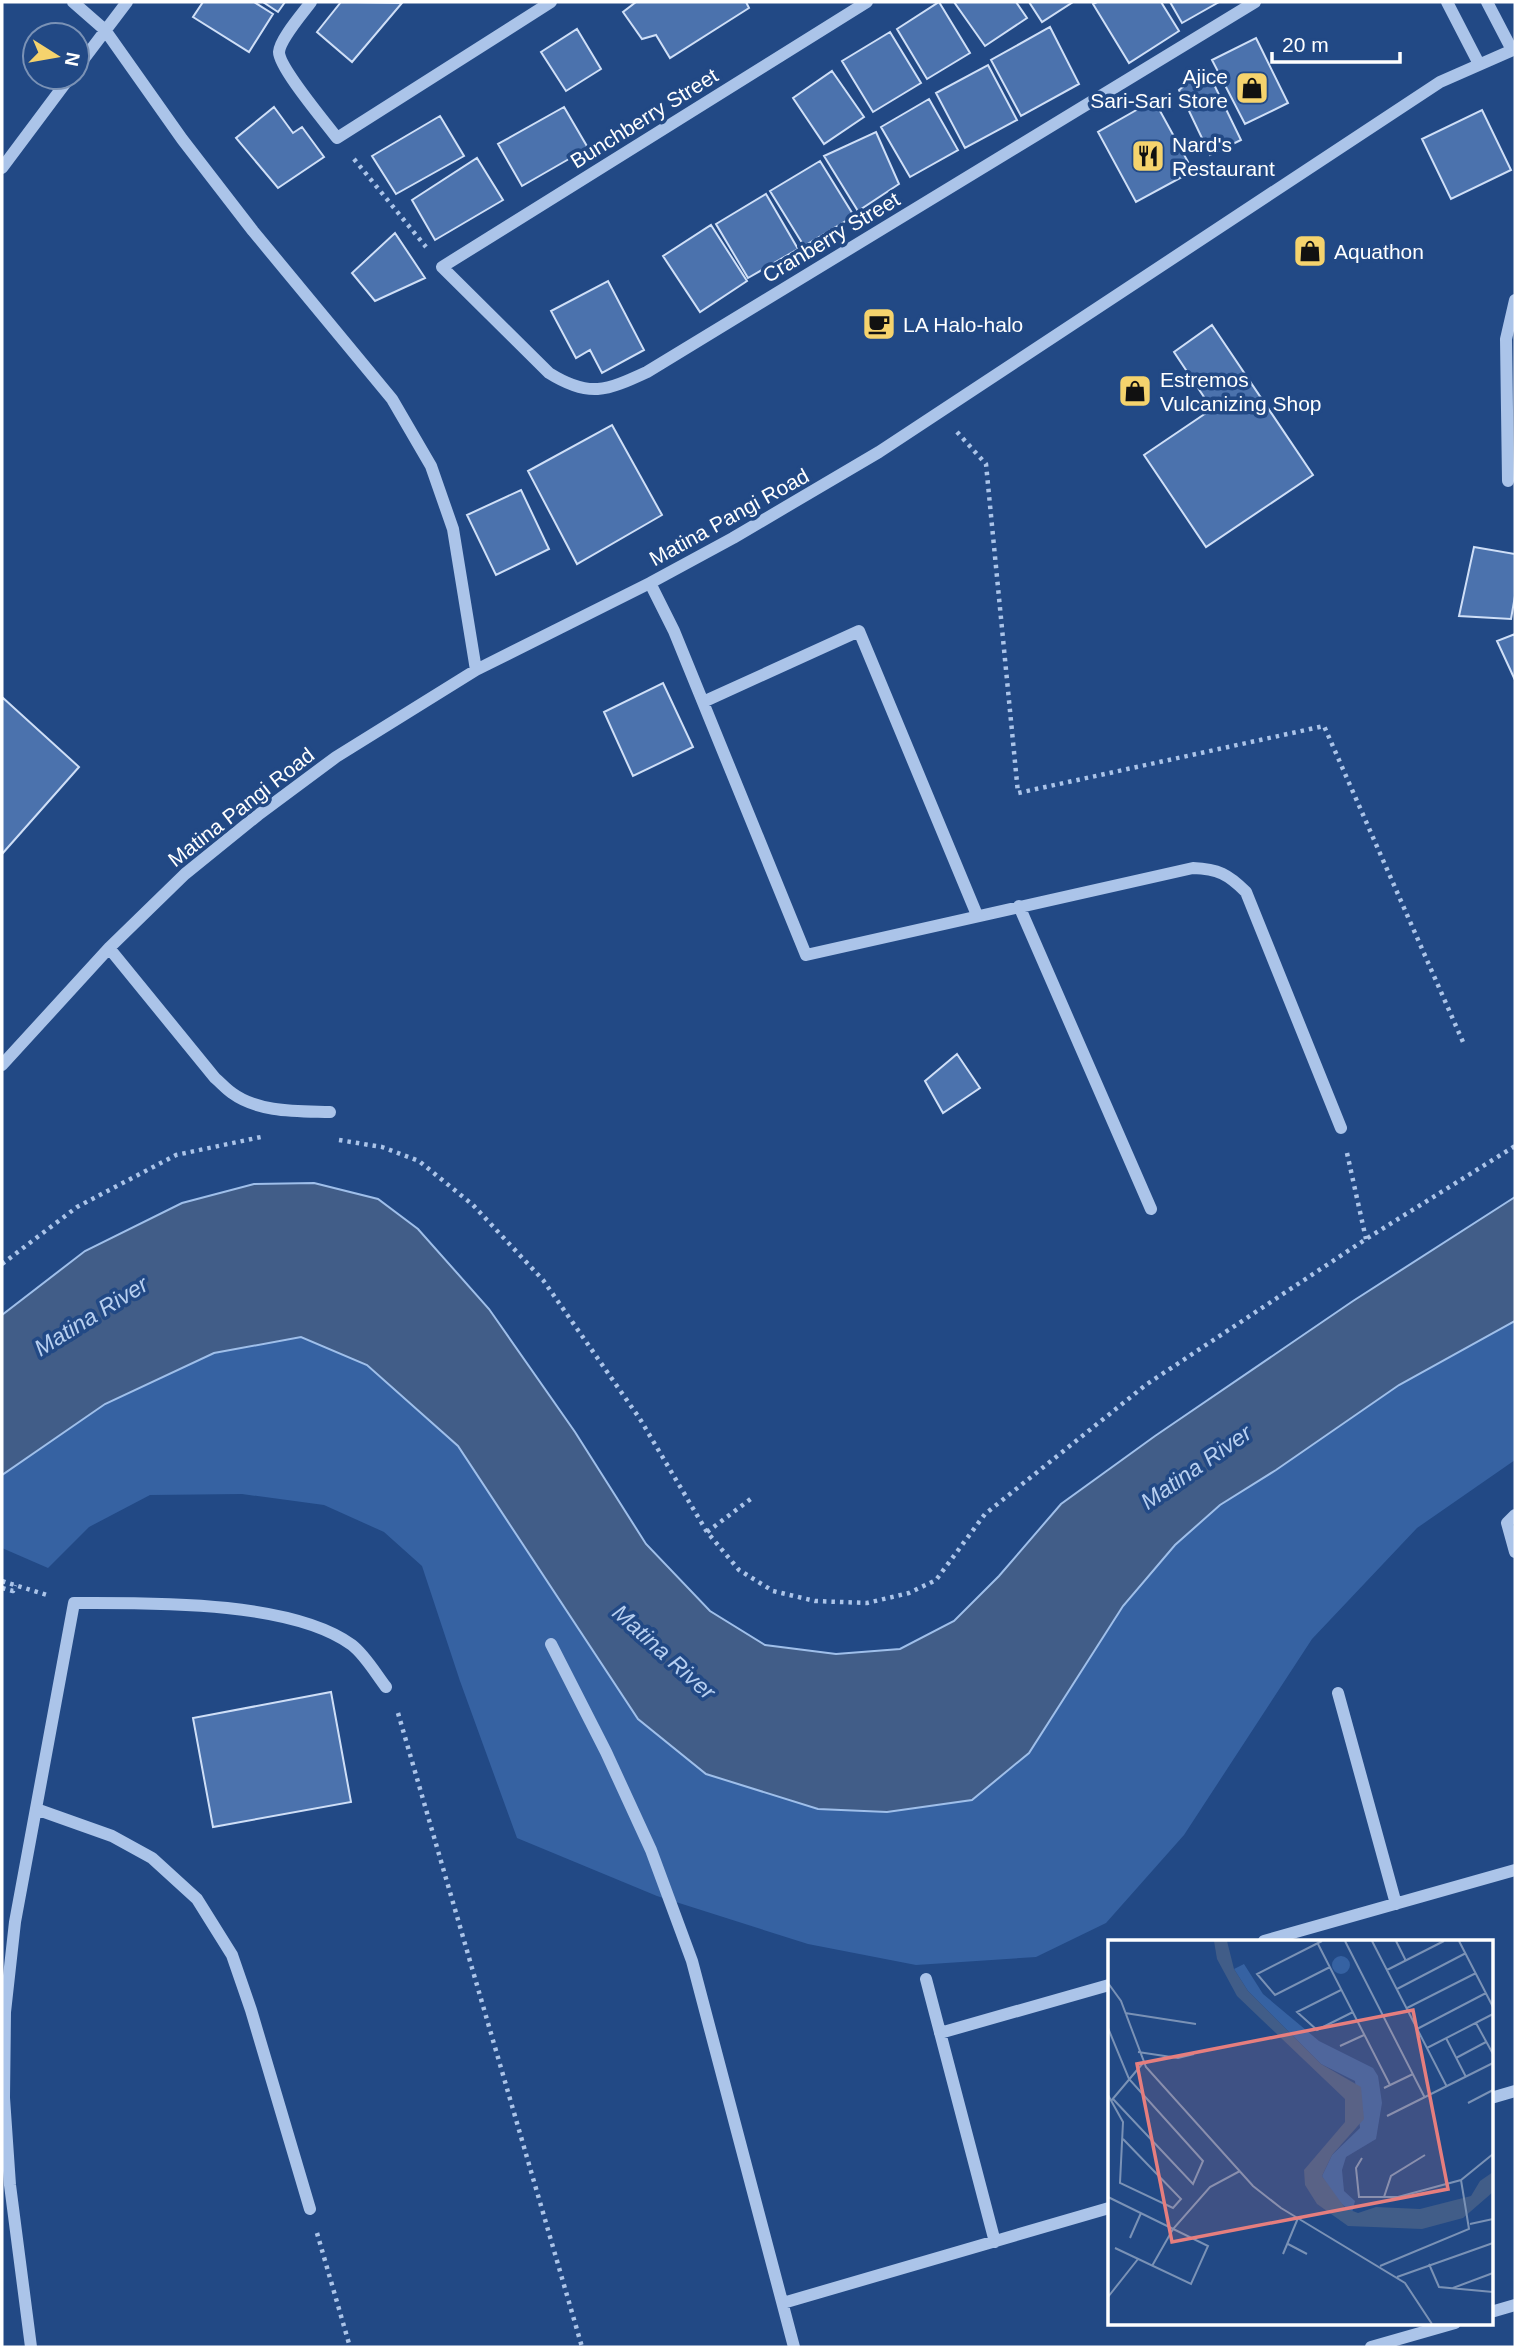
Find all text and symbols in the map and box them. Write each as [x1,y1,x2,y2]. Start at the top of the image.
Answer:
north arrow [21,21,91,91]
scale bar [1272,21,1400,65]
text: 20 m [1282,33,1329,56]
text: N [61,50,84,68]
street label: Bunchberry Street [566,63,722,173]
place label: Ajice Sari-Sari Store [1090,65,1228,112]
shop icon: Ajice Sari-Sari Store [1233,69,1271,107]
place label: Nard's Restaurant [1172,133,1275,180]
restaurant icon: Nard's Restaurant [1129,137,1167,175]
street label: Cranberry Street [759,187,904,287]
shop icon: Aquathon [1291,232,1329,270]
place label: Aquathon [1334,240,1424,263]
cafe icon: LA Halo-halo [860,305,898,343]
place label: LA Halo-halo [903,313,1023,336]
place label: Estremos Vulcanizing Shop [1160,368,1322,415]
shop icon: Estremos Vulcanizing Shop [1116,372,1154,410]
street label: Matina Pangi Road [645,464,813,570]
street label: Matina Pangi Road [164,743,318,871]
water label: Matina River [29,1270,154,1361]
water label: Matina River [1136,1419,1257,1515]
water label: Matina River [607,1599,722,1706]
inset map [1108,1940,1492,2324]

